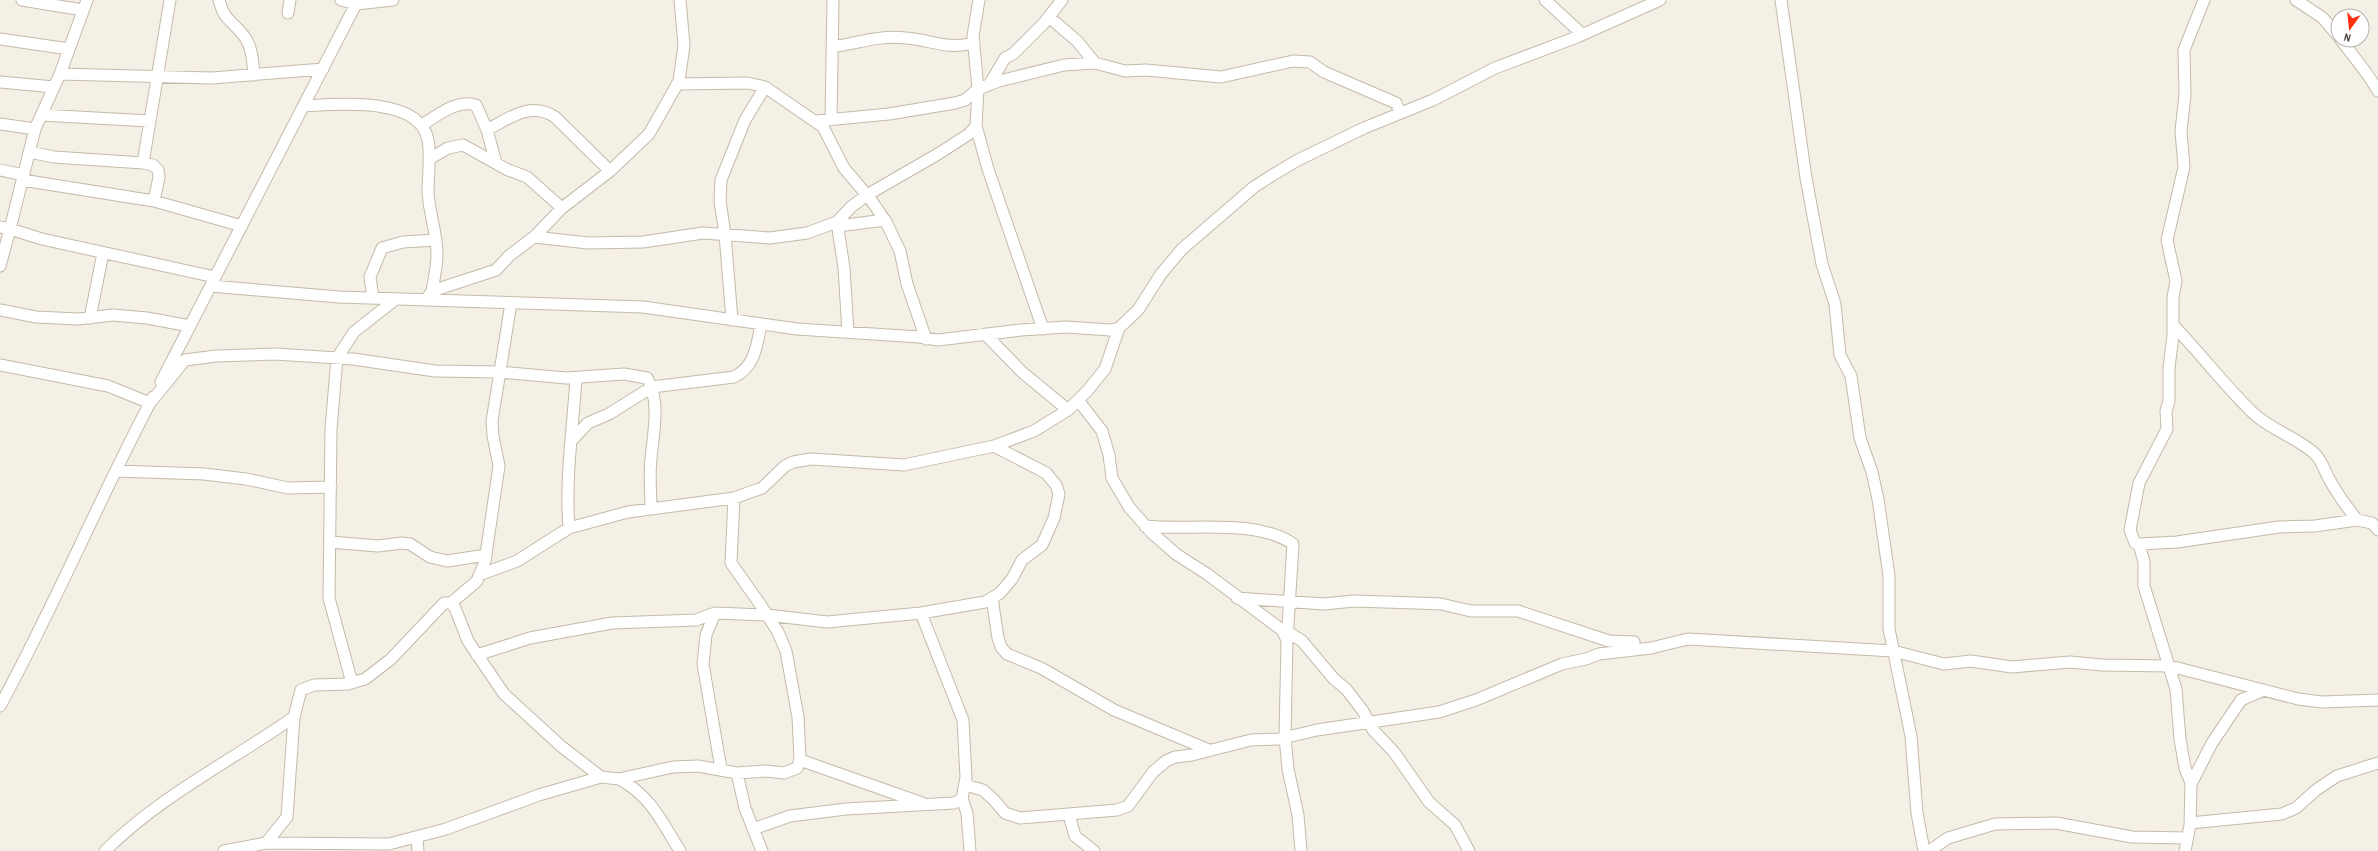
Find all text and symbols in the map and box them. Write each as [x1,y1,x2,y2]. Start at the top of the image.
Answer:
north arrow [2330,8,2370,48]
text: N [2342,30,2352,45]

